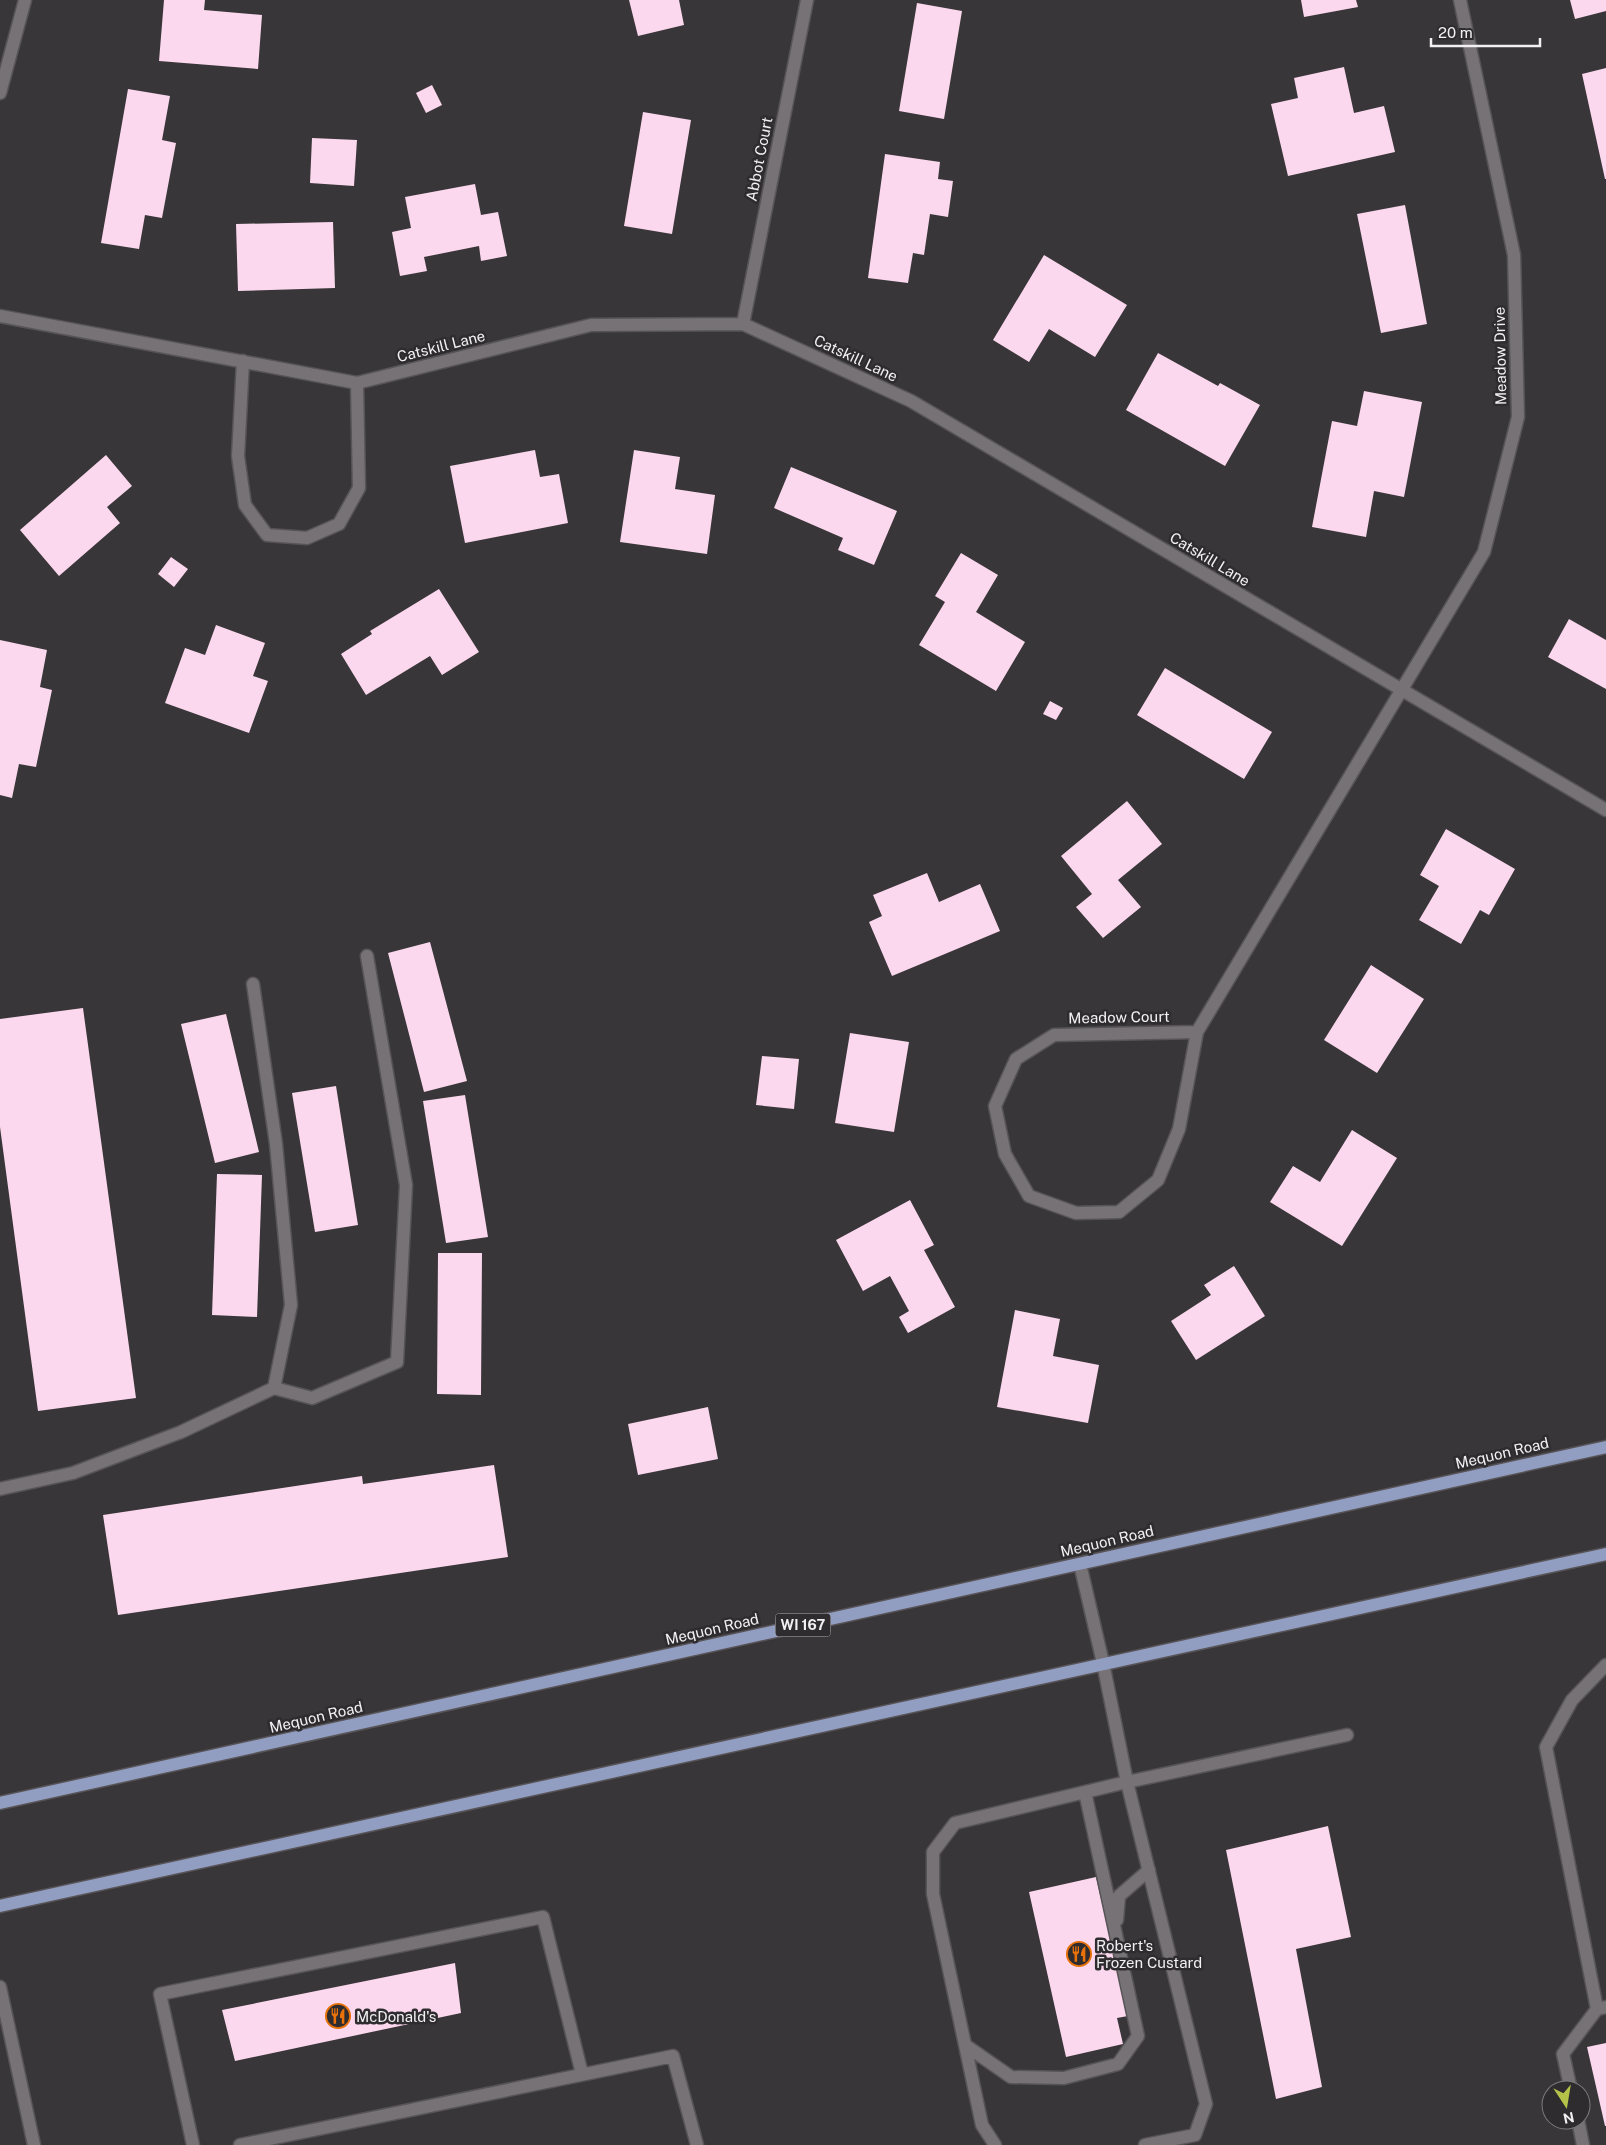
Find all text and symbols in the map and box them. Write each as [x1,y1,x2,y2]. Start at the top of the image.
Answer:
scale bar [1431,15,1540,47]
text: 20 m [1438,24,1473,41]
street label: Abbot Court [743,115,776,202]
street label: Meadow Drive [1491,307,1509,405]
street label: Catskill Lane [395,327,487,365]
street label: Catskill Lane [812,331,900,385]
street label: Catskill Lane [1167,528,1253,590]
street label: Meadow Court [1068,1008,1170,1026]
street label: Mequon Road [1454,1434,1550,1472]
street label: Mequon Road [1059,1522,1155,1560]
street label: Mequon Road [664,1610,760,1648]
road number: WI 167 [776,1614,830,1636]
street label: Mequon Road [268,1698,364,1736]
place label: Robert's Frozen Custard [1096,1937,1202,1971]
restaurant icon: Robert's Frozen Custard [1066,1941,1092,1967]
restaurant icon: McDonald's [325,2003,351,2029]
place label: McDonald's [356,2008,436,2025]
north arrow [1541,2080,1591,2130]
text: N [1562,2109,1576,2127]

